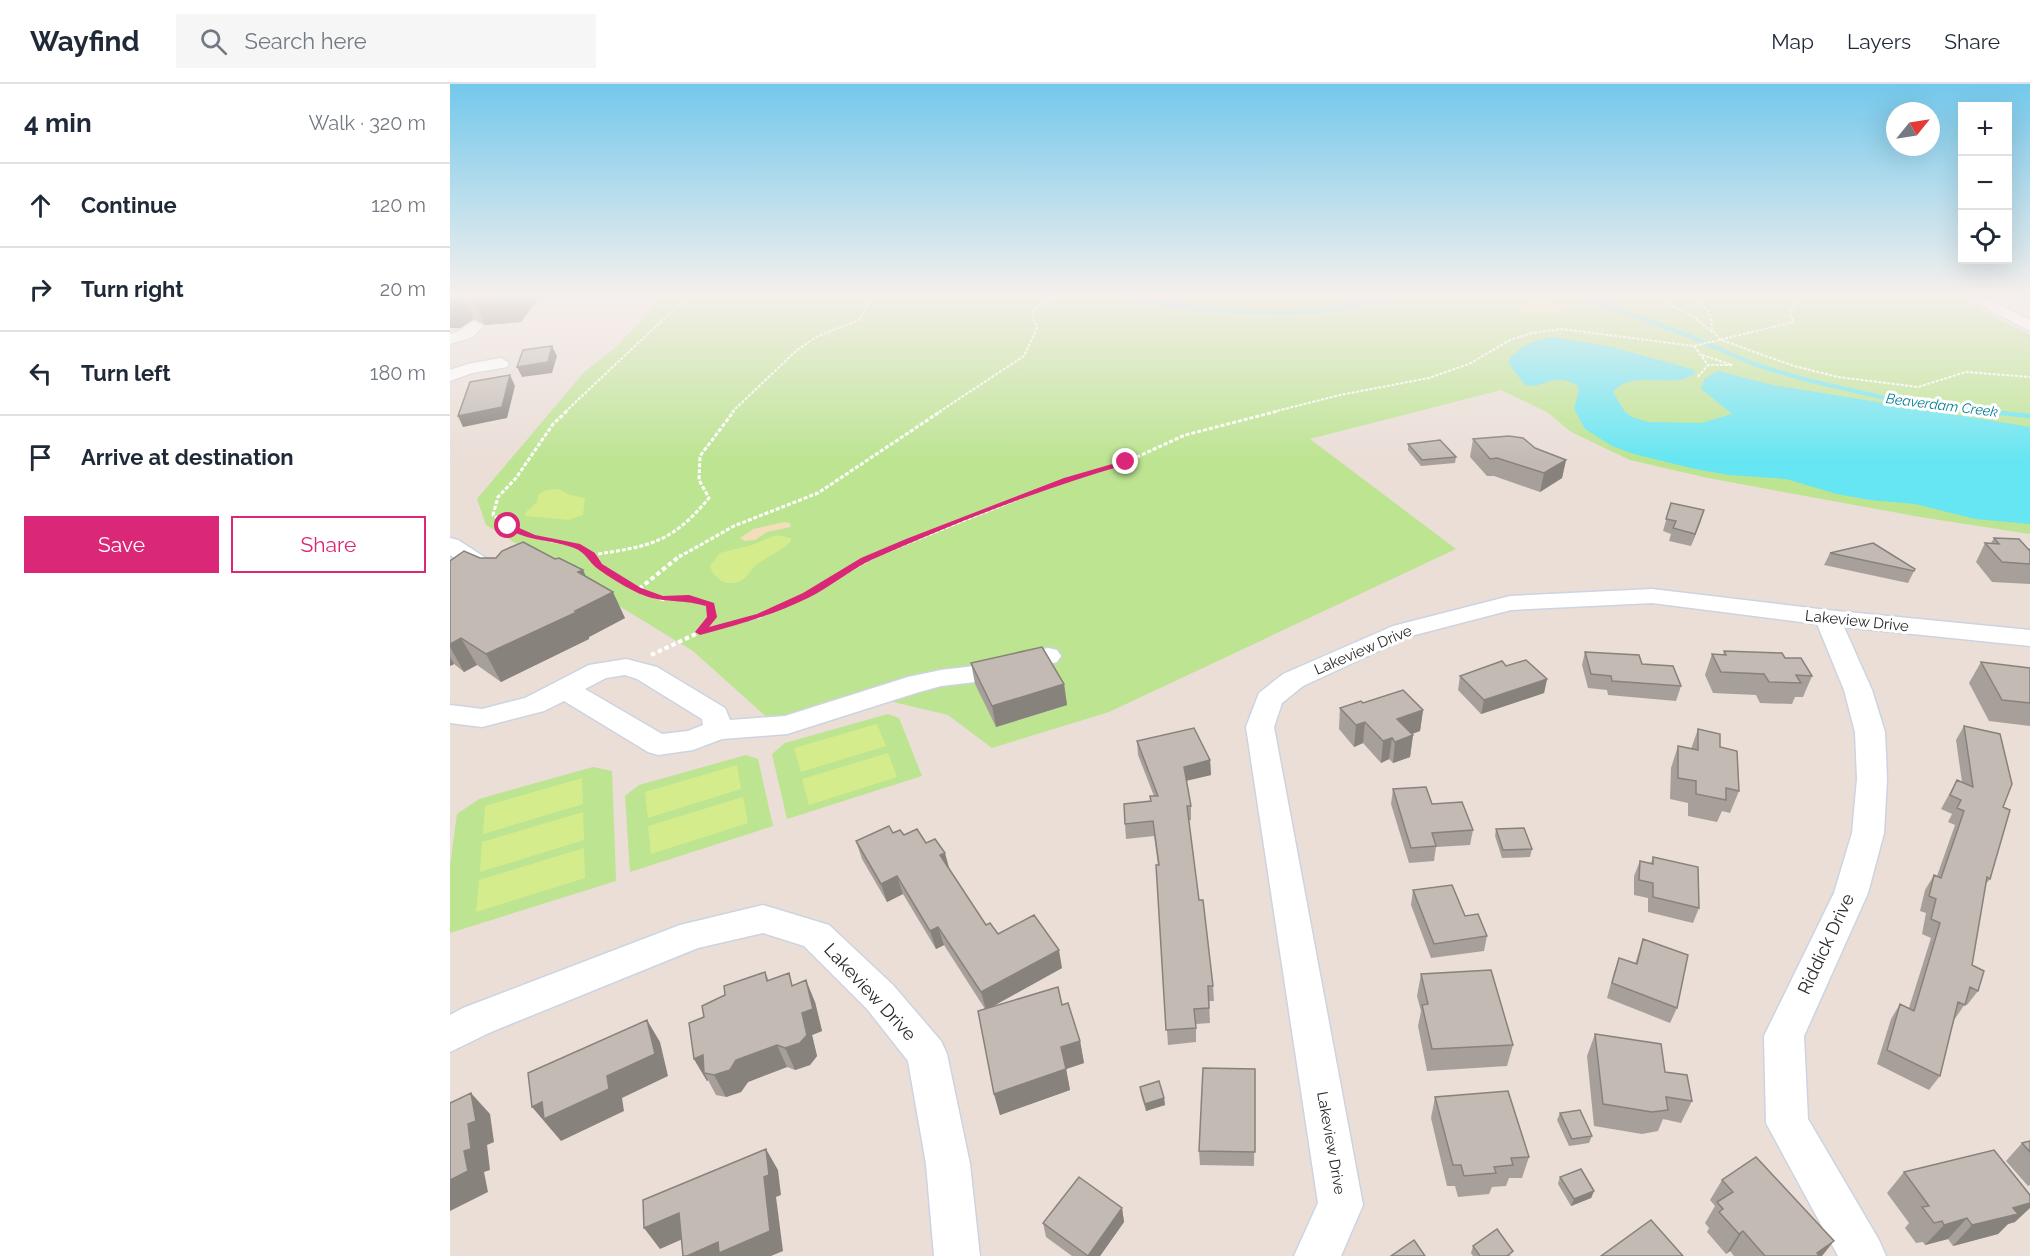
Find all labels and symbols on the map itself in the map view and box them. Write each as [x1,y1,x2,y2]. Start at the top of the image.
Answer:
north arrow [1886,102,1940,156]
water label: Beaverdam Creek [1885,390,1999,420]
route end [1112,448,1138,474]
route start [494,512,520,538]
street label: Lakeview Drive [1804,607,1910,635]
street label: Lakeview Drive [1311,621,1415,679]
street label: Riddick Drive [1793,890,1858,998]
street label: Lakeview Drive [820,939,921,1045]
street label: Lakeview Drive [1313,1090,1349,1196]

